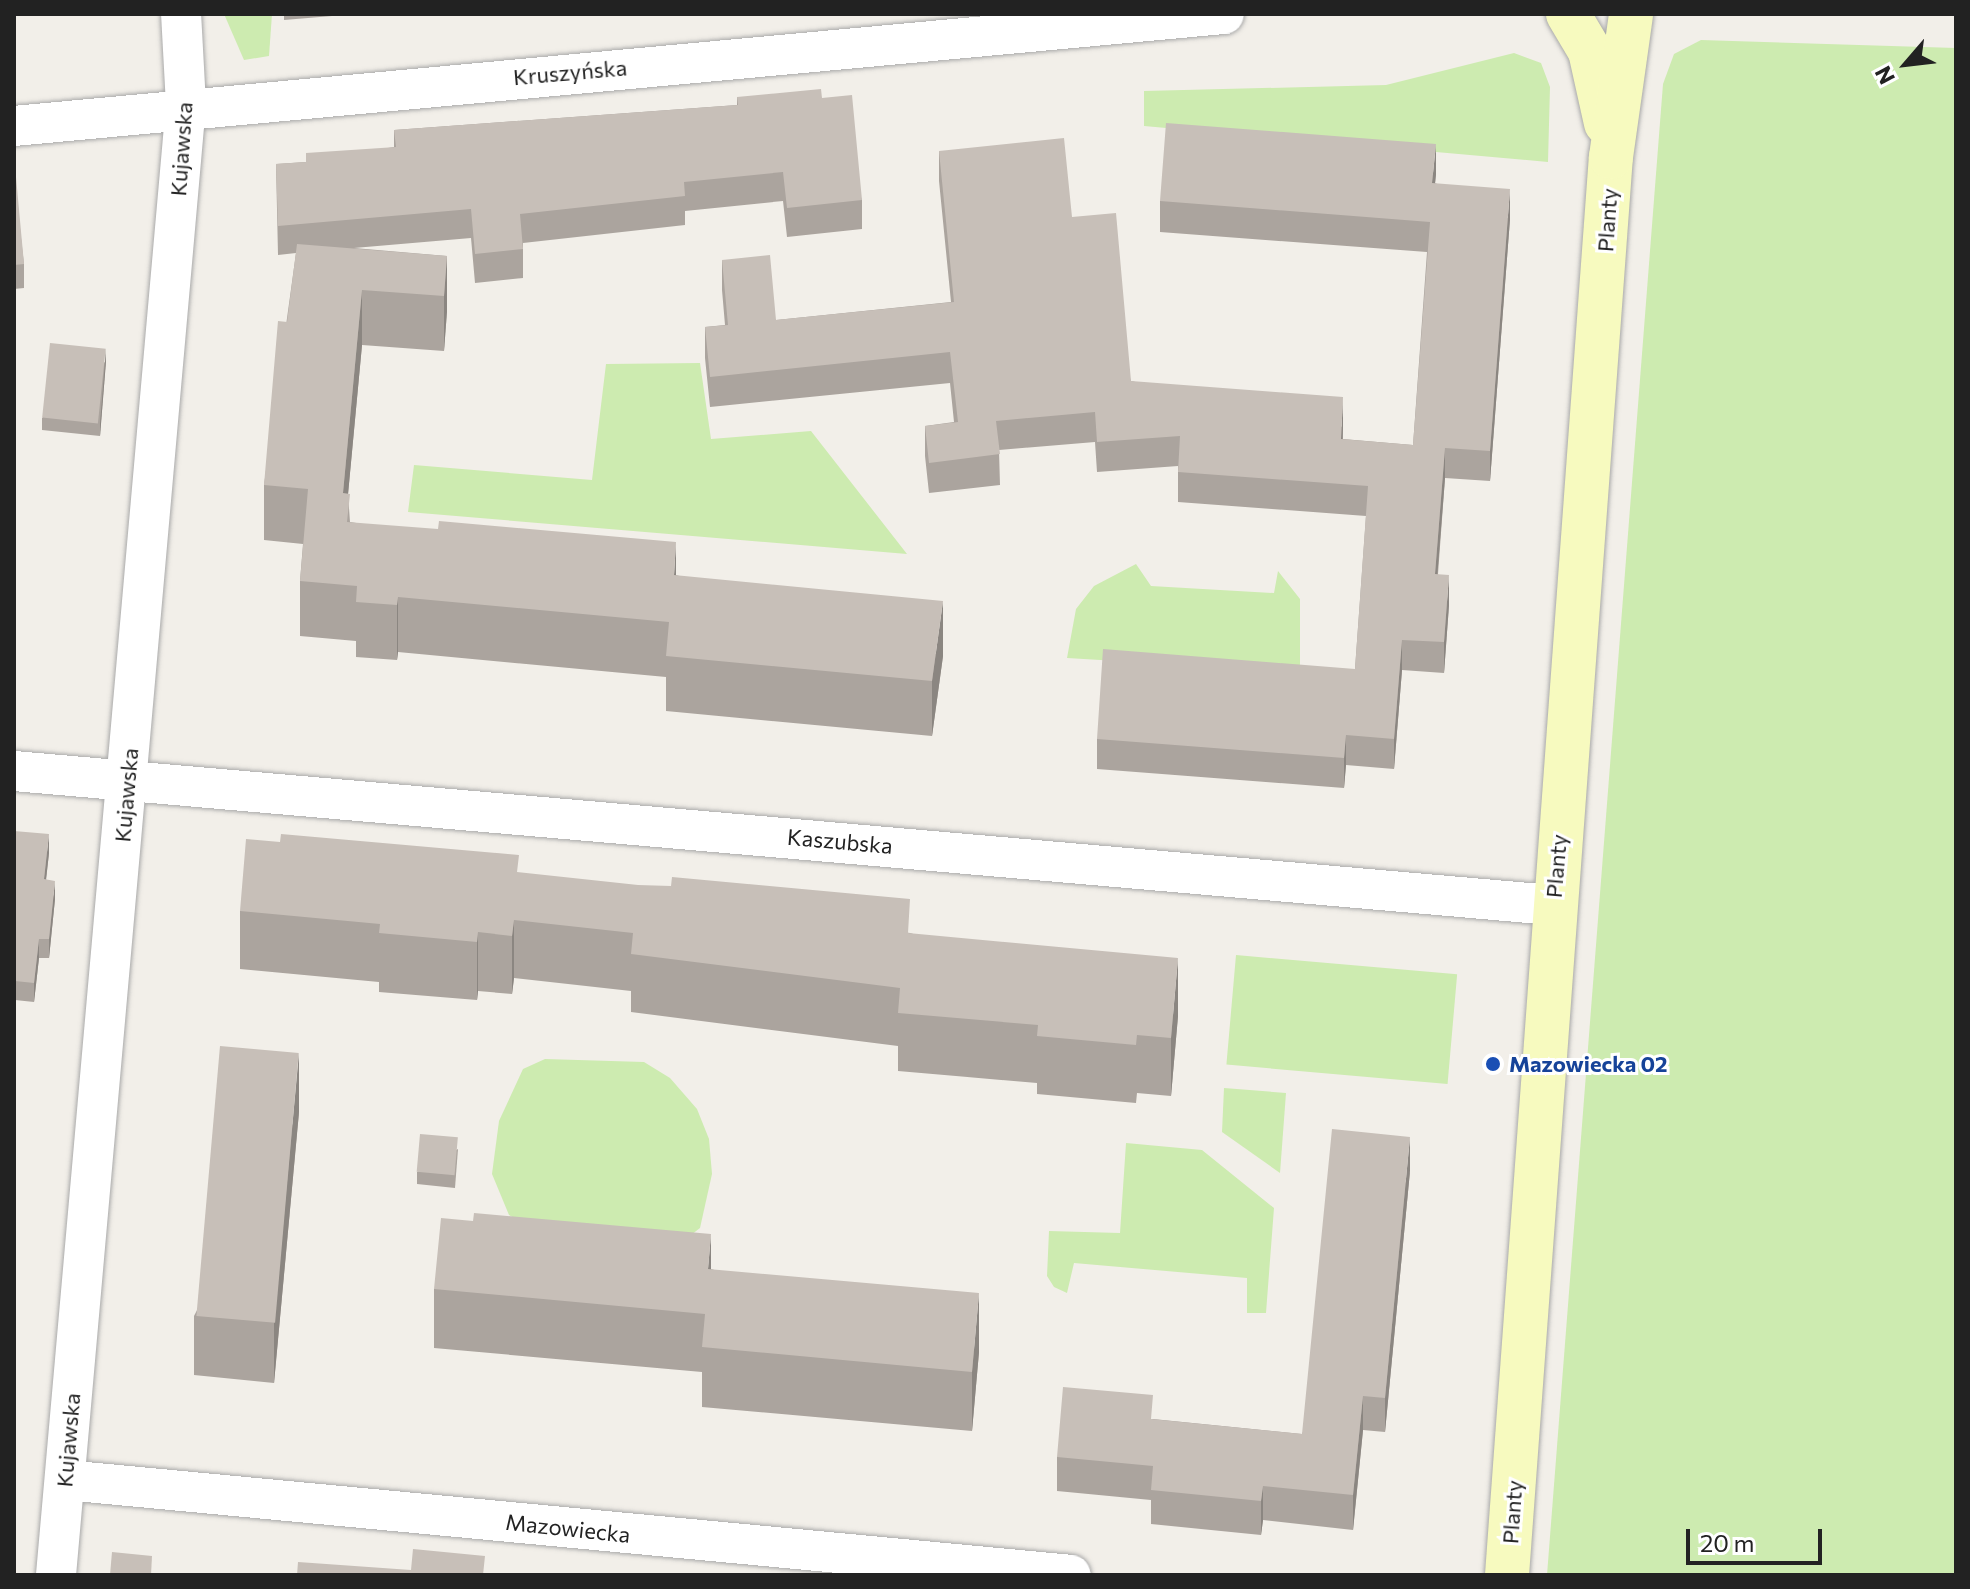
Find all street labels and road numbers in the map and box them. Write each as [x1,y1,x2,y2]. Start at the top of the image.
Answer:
street label: Kruszyńska [512,54,628,90]
street label: Kujawska [165,101,197,197]
street label: Planty [1592,187,1622,253]
street label: Kujawska [109,747,143,843]
street label: Kaszubska [786,823,894,859]
street label: Planty [1540,833,1572,899]
street label: Kujawska [51,1392,85,1488]
street label: Planty [1497,1479,1527,1545]
street label: Mazowiecka [504,1508,632,1548]

